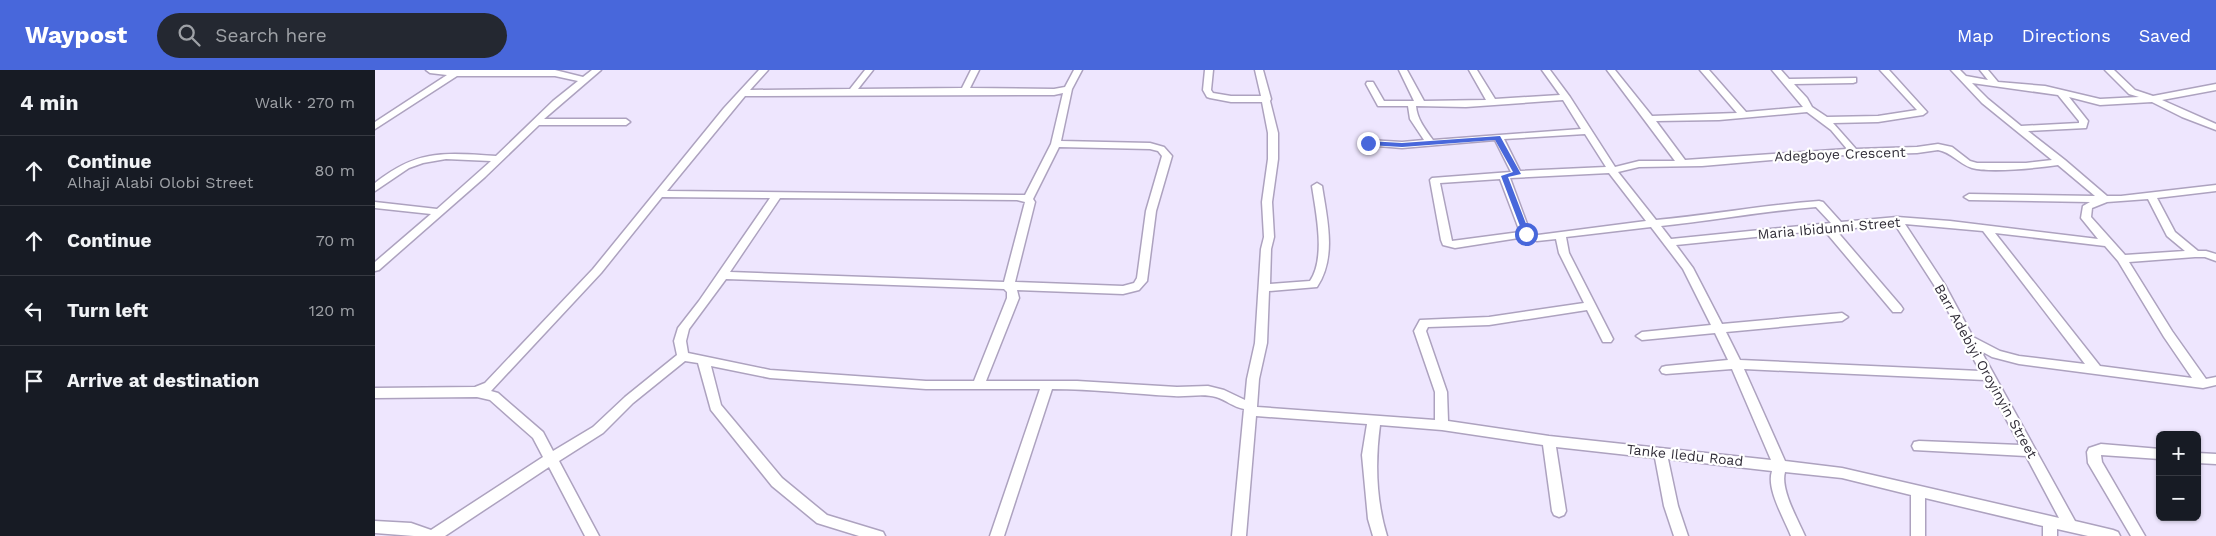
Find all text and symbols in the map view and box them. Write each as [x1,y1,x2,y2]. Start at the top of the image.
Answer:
search box [157,13,507,58]
text: Waypost [25,21,127,49]
icon: search [175,21,203,49]
text: Search here [215,24,327,47]
text: Map [1957,25,1994,46]
text: Directions [2022,25,2111,46]
text: Saved [2139,25,2191,46]
text: 4 min [20,90,78,115]
text: Walk · 270 m [255,93,355,112]
route end [1357,132,1380,155]
street label: Adegboye Crescent [1774,144,1906,164]
text: Continue [67,150,151,173]
icon: ahead [20,157,48,185]
text: 80 m [314,161,355,180]
text: Alhaji Alabi Olobi Street [67,173,253,192]
street label: Maria Ibidunni Street [1757,214,1901,242]
route start [1515,223,1538,246]
icon: ahead [20,227,48,255]
text: Continue [67,229,151,252]
text: 70 m [316,231,355,250]
street label: Barr Adebiyi Oroyinyin Street [1931,281,2041,461]
icon: left [20,297,48,325]
text: Turn left [67,299,148,322]
text: 120 m [309,301,355,320]
icon: arrive [20,367,48,395]
text: Arrive at destination [67,369,259,392]
map controls [2156,431,2201,521]
button: + [2156,431,2201,476]
street label: Tanke Iledu Road [1626,441,1744,469]
button: − [2156,476,2201,521]

